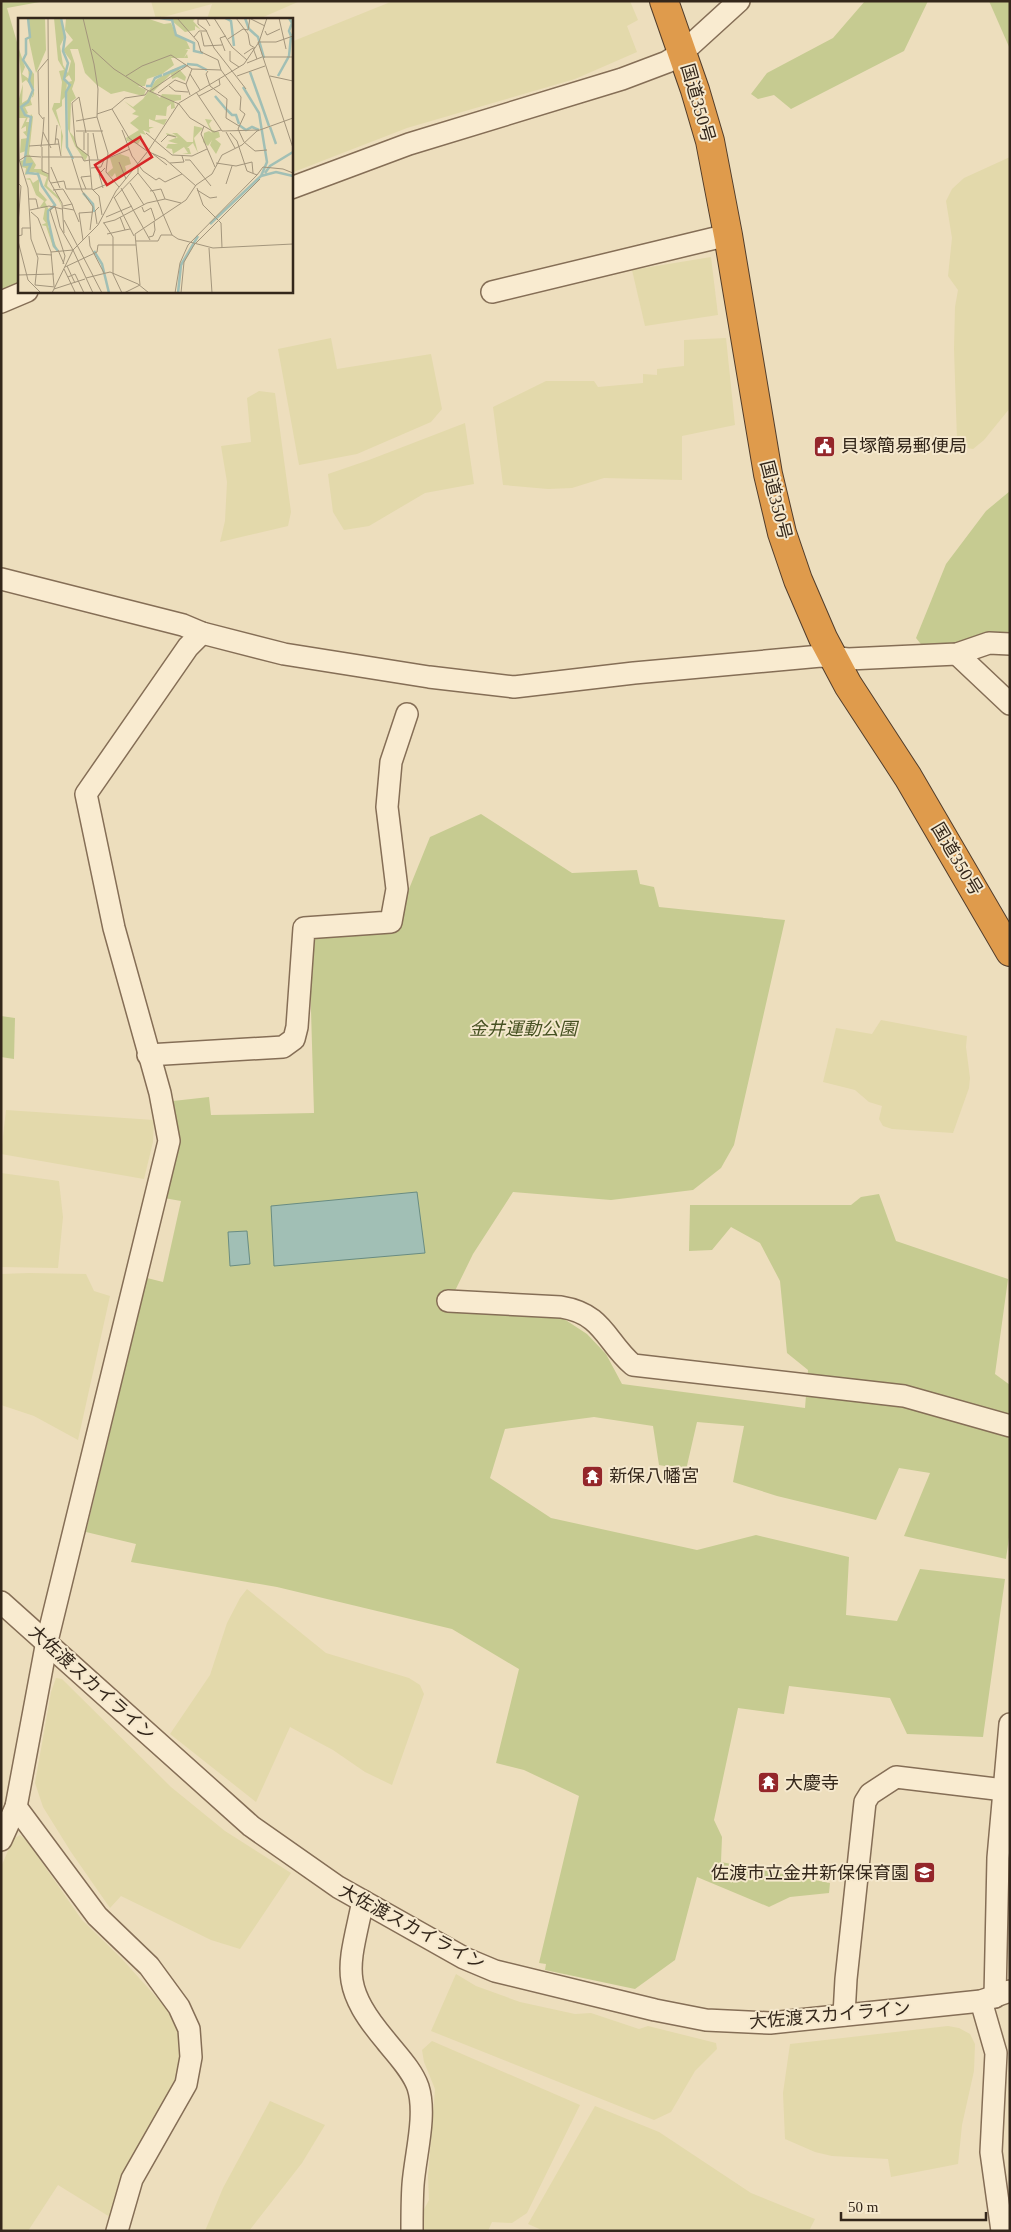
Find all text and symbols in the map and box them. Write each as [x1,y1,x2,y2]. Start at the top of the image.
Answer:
inset map [18,18,292,292]
street label: 国道350号 [677,61,719,145]
public building icon: 貝塚簡易郵便局 [813,434,837,458]
place label: 貝塚簡易郵便局 [841,436,967,456]
street label: 国道350号 [756,458,796,542]
street label: 国道350号 [928,819,986,899]
park label: 金井運動公園 [469,1019,580,1039]
temple icon: 新保八幡宮 [581,1464,605,1488]
place label: 新保八幡宮 [609,1466,699,1486]
street label: 大佐渡スカイライン [25,1621,159,1745]
temple icon: 大慶寺 [757,1771,781,1795]
place label: 大慶寺 [785,1773,839,1793]
school or university icon: 佐渡市立金井新保保育園 [913,1861,937,1885]
place label: 佐渡市立金井新保保育園 [711,1863,909,1883]
street label: 大佐渡スカイライン [336,1880,488,1974]
street label: 大佐渡スカイライン [748,1998,912,2032]
scale bar [841,2190,986,2222]
text: 50 m [848,2199,879,2215]

